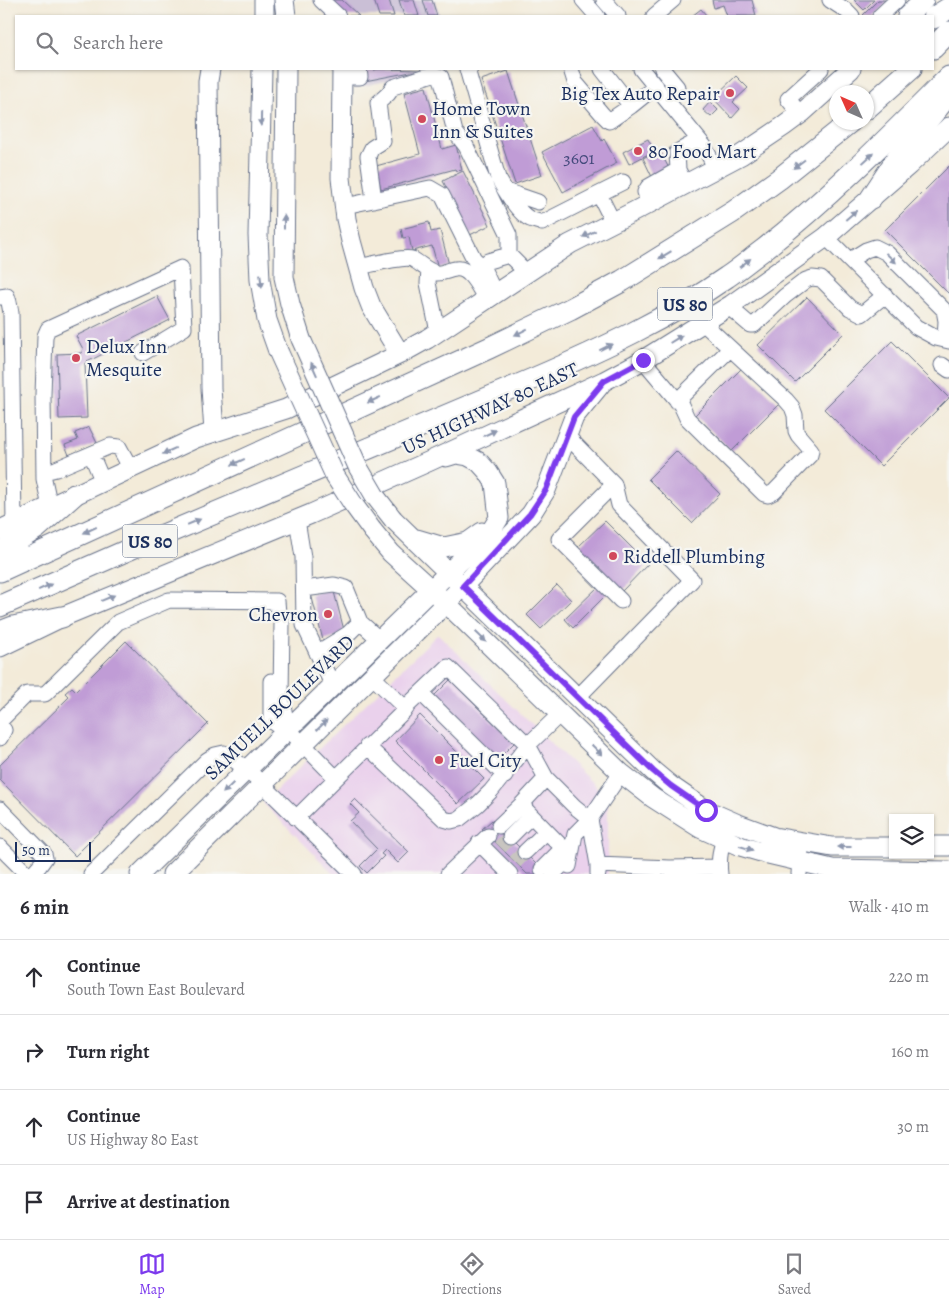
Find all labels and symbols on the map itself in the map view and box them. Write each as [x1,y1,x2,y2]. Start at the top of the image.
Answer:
place label: Big Tex Auto Repair [561,80,720,107]
north arrow [829,85,874,130]
marker: Big Tex Auto Repair [724,87,736,99]
place label: Home Town Inn & Suites [432,95,534,145]
one-way arrow [256,111,264,127]
marker: Home Town Inn & Suites [416,113,428,125]
place label: 80 Food Mart [648,138,757,165]
marker: 80 Food Mart [632,145,644,157]
house number: 3601 [563,146,595,170]
one-way arrow [862,152,874,164]
one-way arrow [793,158,806,169]
one-way arrow [845,209,857,221]
one-way arrow [280,214,288,230]
one-way arrow [582,230,597,238]
one-way arrow [658,251,671,260]
one-way arrow [885,252,897,264]
one-way arrow [738,258,751,269]
one-way arrow [257,274,265,290]
road number: US 80 [658,288,712,320]
one-way arrow [514,328,529,336]
place label: Delux Inn Mesquite [86,333,167,383]
one-way arrow [670,335,683,344]
one-way arrow [599,342,613,350]
route end [632,349,655,372]
marker: Delux Inn Mesquite [70,352,82,364]
street label: US HIGHWAY 80 EAST [398,356,583,461]
one-way arrow [309,362,317,376]
one-way arrow [367,396,381,404]
one-way arrow [483,429,497,437]
one-way arrow [162,447,176,455]
one-way arrow [231,458,245,466]
one-way arrow [187,518,201,526]
road number: US 80 [122,524,178,558]
one-way arrow [83,526,97,534]
place label: Riddell Plumbing [623,543,765,570]
marker: Riddell Plumbing [607,550,619,562]
one-way arrow [38,582,52,590]
one-way arrow [101,594,116,602]
place label: Chevron [249,601,318,628]
marker: Chevron [322,608,334,620]
street label: SAMUELL BOULEVARD [198,629,360,786]
one-way arrow [474,631,486,643]
one-way arrow [316,719,328,731]
one-way arrow [591,744,603,756]
place label: Fuel City [449,747,522,774]
marker: Fuel City [433,754,445,766]
one-way arrow [222,782,234,794]
route start [695,799,718,822]
scale bar [15,839,91,862]
one-way arrow [836,843,852,851]
one-way arrow [739,845,754,852]

